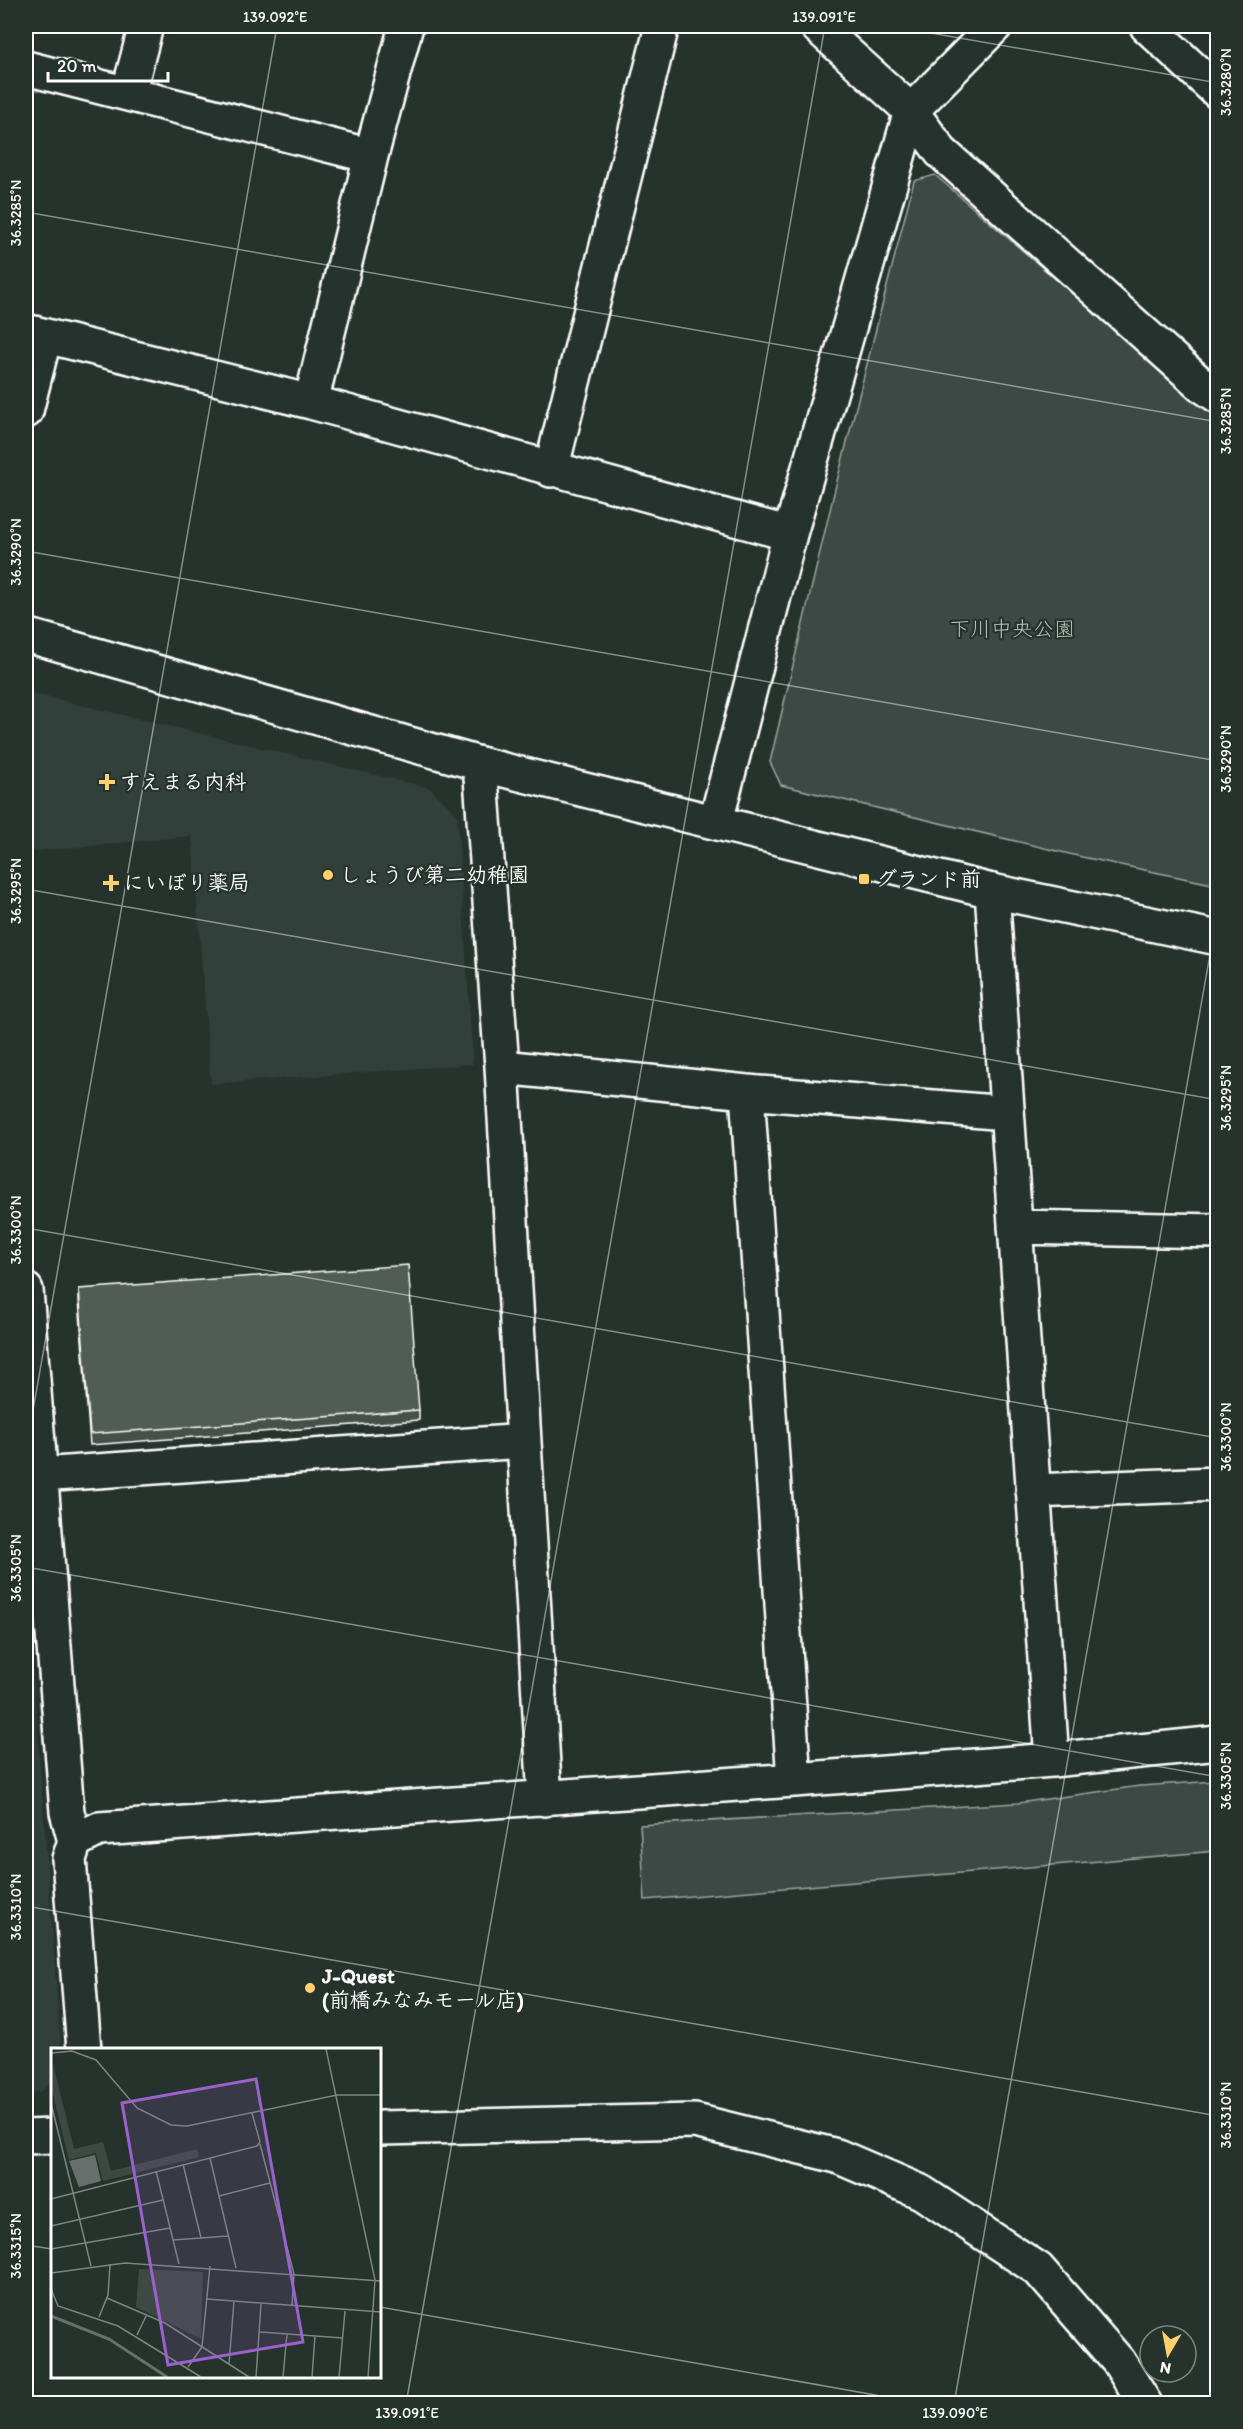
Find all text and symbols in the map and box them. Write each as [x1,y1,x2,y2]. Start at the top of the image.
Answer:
text: 139.092°E [243,8,307,26]
text: 139.091°E [792,8,856,26]
scale bar [48,45,168,83]
text: 36.3280°N [1217,48,1235,116]
text: 20 m [57,55,97,77]
text: 36.3285°N [7,180,25,246]
text: 36.3285°N [1217,388,1235,454]
text: 36.3290°N [7,518,25,586]
park label: 下川中央公園 [949,616,1075,641]
text: 36.3290°N [1217,725,1235,793]
place label: すえまる内科 [120,769,246,794]
marker: すえまる内科 [98,773,116,791]
text: 36.3295°N [7,858,25,924]
place label: しょうび第二幼稚園 [340,862,529,887]
place label: グランド前 [876,866,981,891]
marker: しょうび第二幼稚園 [321,868,335,882]
place label: にいぼり薬局 [123,870,250,895]
marker: グランド前 [857,872,871,886]
marker: にいぼり薬局 [104,876,118,890]
text: 36.3295°N [1217,1065,1235,1131]
text: 36.3300°N [7,1195,25,1265]
text: 36.3300°N [1217,1402,1235,1472]
text: 36.3305°N [7,1534,25,1602]
text: 36.3305°N [1217,1742,1235,1810]
text: 36.3310°N [7,1874,25,1940]
place label: J-Quest (前橋みなみモール店) [321,1963,524,2013]
marker: J-Quest (前橋みなみモール店) [303,1981,317,1995]
inset map [51,2048,381,2378]
text: 36.3310°N [1217,2082,1235,2148]
text: 36.3315°N [7,2213,25,2279]
north arrow [1138,2324,1198,2384]
text: N [1159,2358,1172,2379]
text: 139.091°E [375,2404,439,2422]
text: 139.090°E [922,2404,988,2422]

